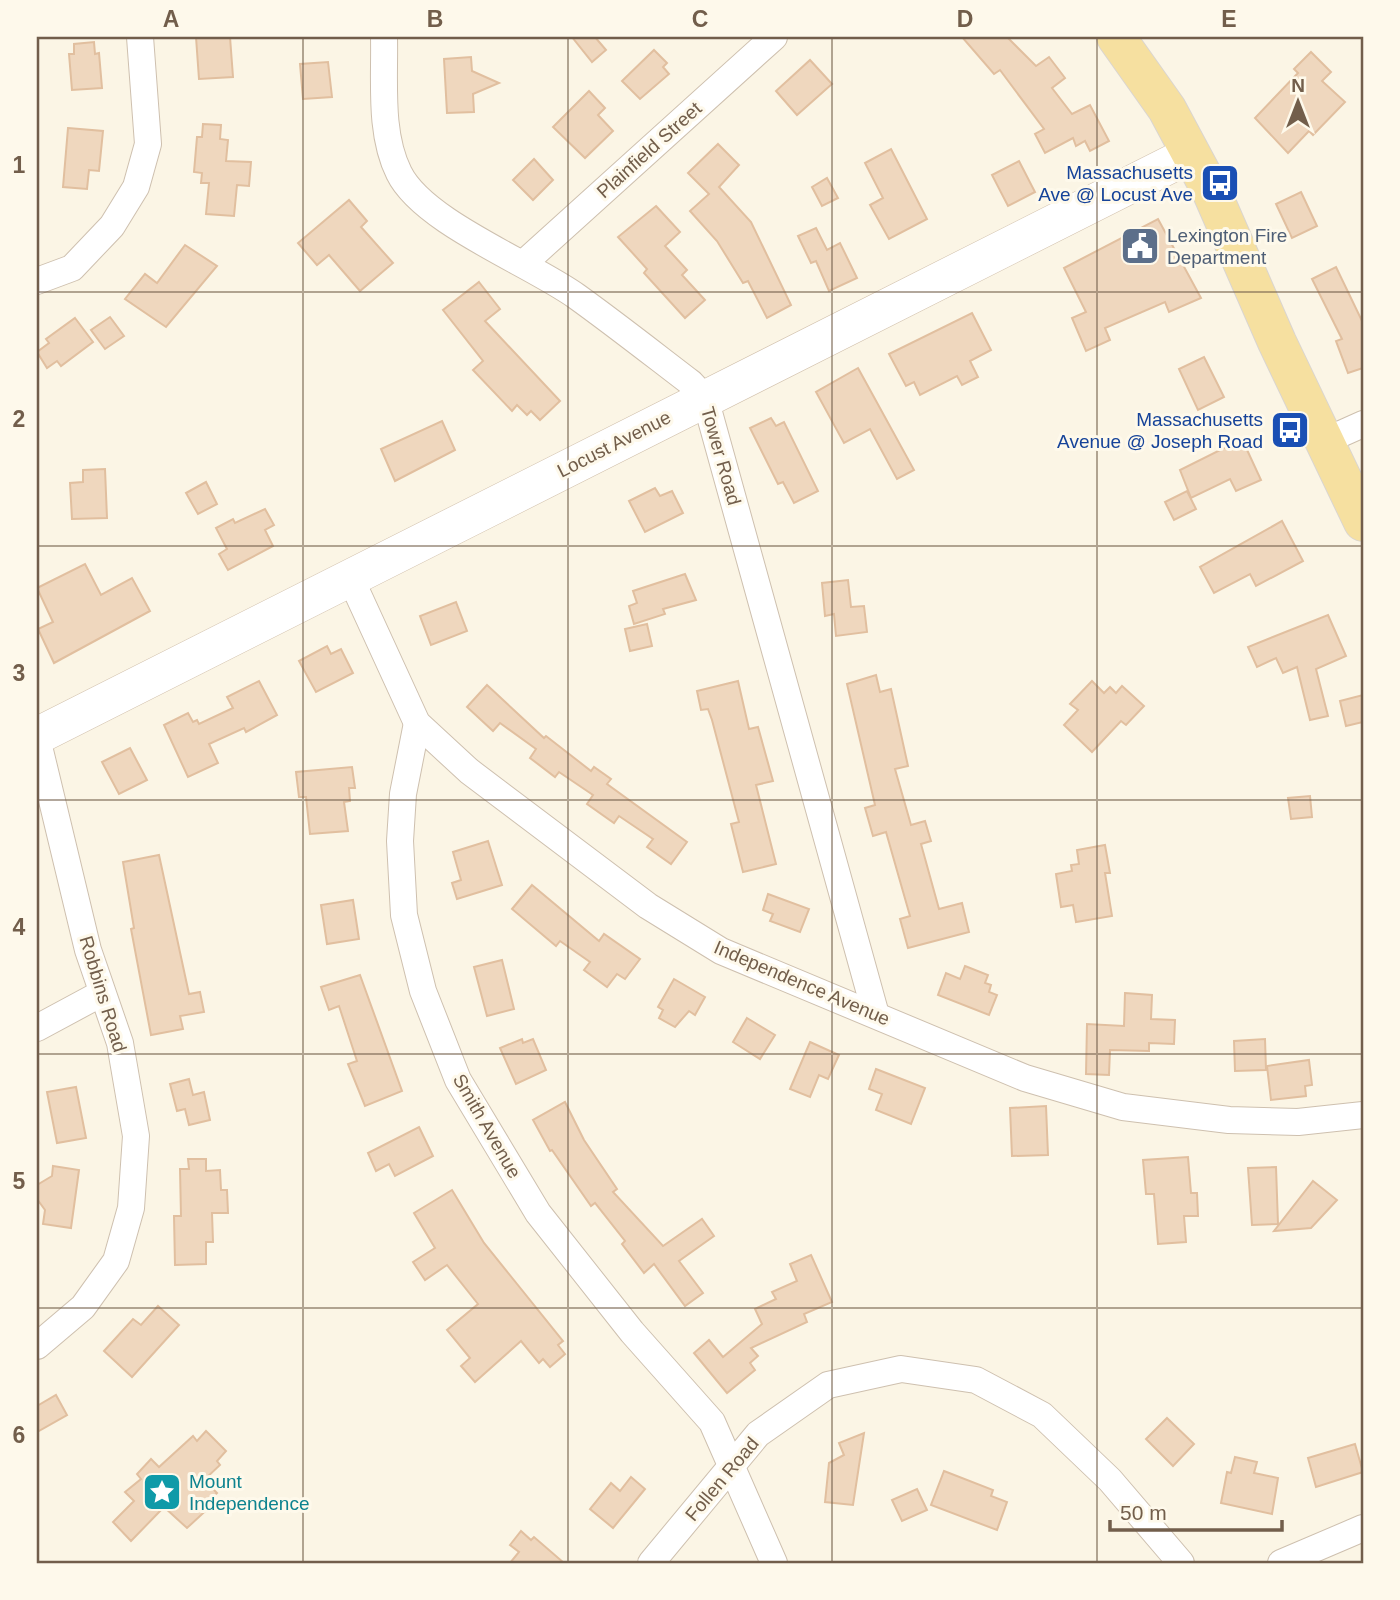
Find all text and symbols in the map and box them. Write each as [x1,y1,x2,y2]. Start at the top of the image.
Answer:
text: A [163,6,179,32]
text: B [427,6,443,32]
text: C [692,6,708,32]
text: D [957,6,973,32]
text: E [1221,6,1237,32]
north arrow [1264,66,1334,136]
text: N [1291,75,1305,96]
street label: Plainfield Street [593,97,706,202]
text: 1 [13,152,26,178]
place label: Massachusetts Ave @ Locust Ave [1038,162,1193,205]
bus stop icon: Massachusetts Ave @ Locust Ave [1199,162,1241,204]
public building icon: Lexington Fire Department [1119,225,1161,267]
place label: Lexington Fire Department [1167,225,1287,268]
street label: Tower Road [697,404,745,508]
text: 2 [13,406,25,432]
street label: Locust Avenue [554,406,674,482]
place label: Massachusetts Avenue @ Joseph Road [1057,409,1263,452]
bus stop icon: Massachusetts Avenue @ Joseph Road [1269,409,1311,451]
text: 3 [13,660,25,686]
text: 4 [13,914,26,940]
street label: Robbins Road [75,933,131,1055]
street label: Independence Avenue [711,936,893,1030]
street label: Smith Avenue [449,1070,525,1182]
text: 5 [13,1168,26,1194]
text: 6 [13,1422,25,1448]
street label: Follen Road [681,1433,763,1525]
place icon: Mount Independence [141,1471,183,1513]
place label: Mount Independence [189,1471,309,1514]
scale bar [1110,1488,1281,1532]
text: 50 m [1120,1501,1167,1524]

